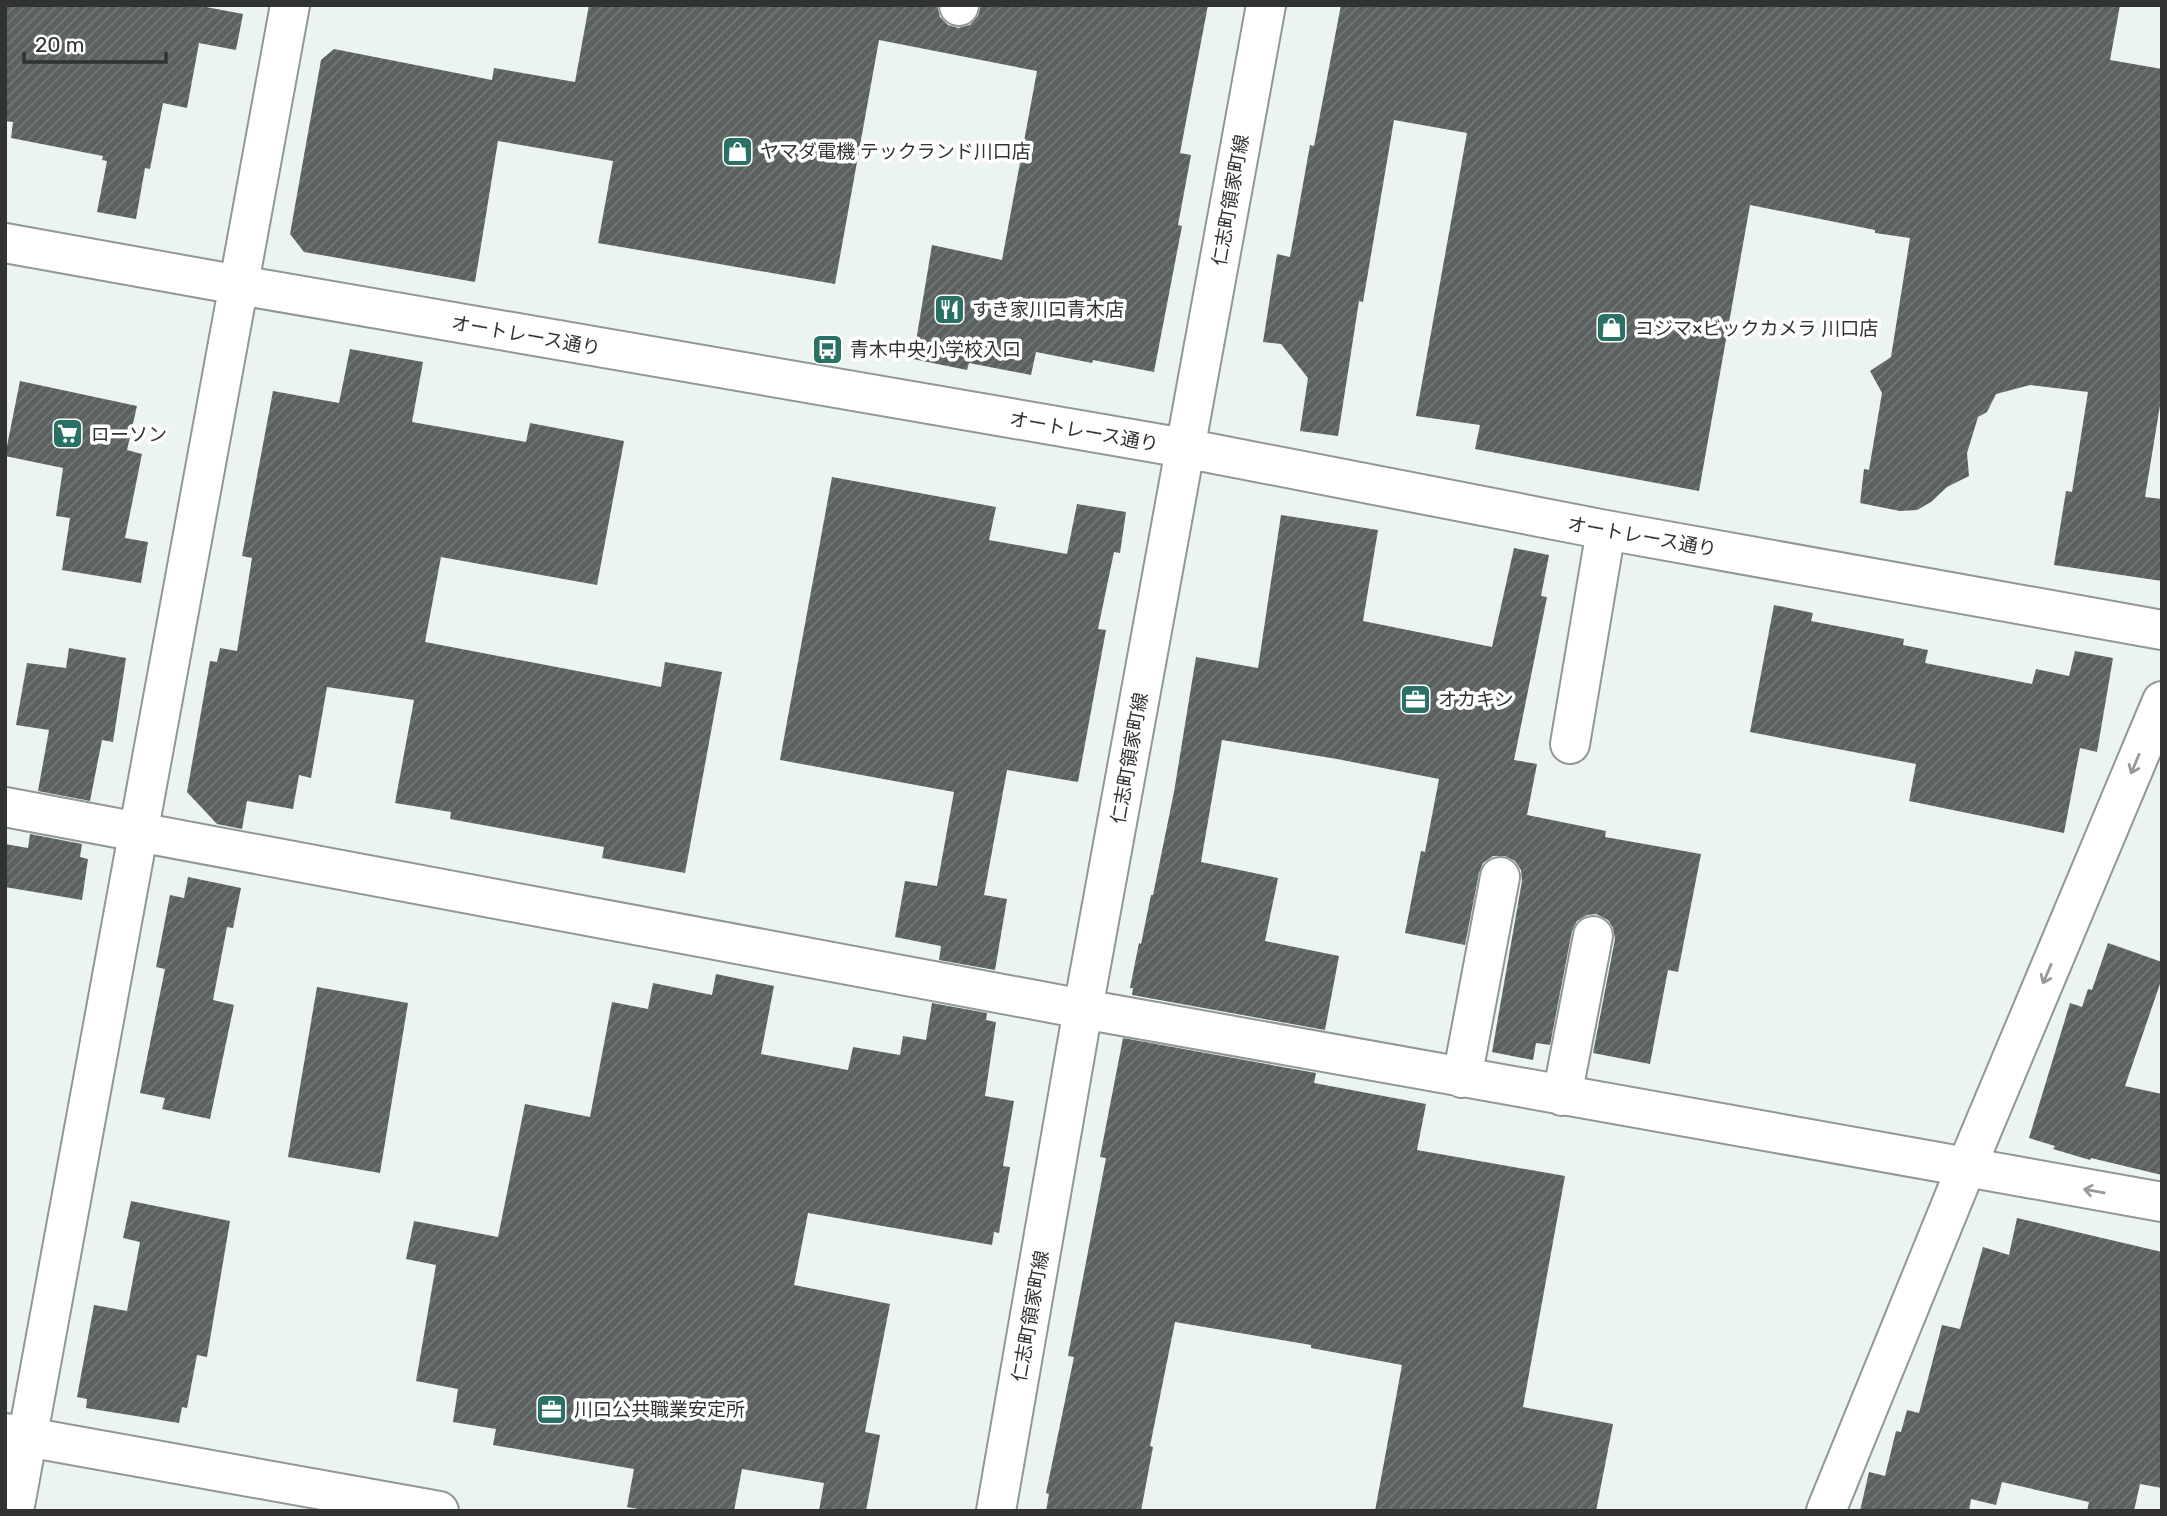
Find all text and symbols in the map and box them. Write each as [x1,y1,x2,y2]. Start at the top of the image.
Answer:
scale bar [24,21,166,65]
text: 20 m [35,32,84,57]
street label: 仁志町領家町線 [1208,133,1253,268]
shop icon: ヤマダ電機 テックランド川口店 [720,134,754,168]
place label: ヤマダ電機 テックランド川口店 [760,140,1031,163]
restaurant icon: すき家川口青木店 [932,292,966,326]
place label: すき家川口青木店 [972,298,1124,321]
street label: オートレース通り [450,311,602,360]
shop icon: コジマ×ビックカメラ 川口店 [1595,311,1629,345]
place label: コジマ×ビックカメラ 川口店 [1635,317,1878,340]
bus stop icon: 青木中央小学校入口 [810,332,844,366]
place label: 青木中央小学校入口 [850,338,1021,361]
street label: オートレース通り [1008,407,1160,456]
supermarket icon: ローソン [51,417,85,451]
place label: ローソン [91,423,167,446]
street label: オートレース通り [1566,512,1718,561]
office icon: オカキン [1398,682,1432,716]
place label: オカキン [1438,688,1513,711]
street label: 仁志町領家町線 [1107,691,1152,826]
one-way arrow [2128,753,2141,775]
one-way arrow [2040,963,2053,984]
one-way arrow [2083,1184,2106,1197]
street label: 仁志町領家町線 [1008,1249,1053,1384]
office icon: 川口公共職業安定所 [534,1392,568,1426]
place label: 川口公共職業安定所 [574,1398,745,1421]

